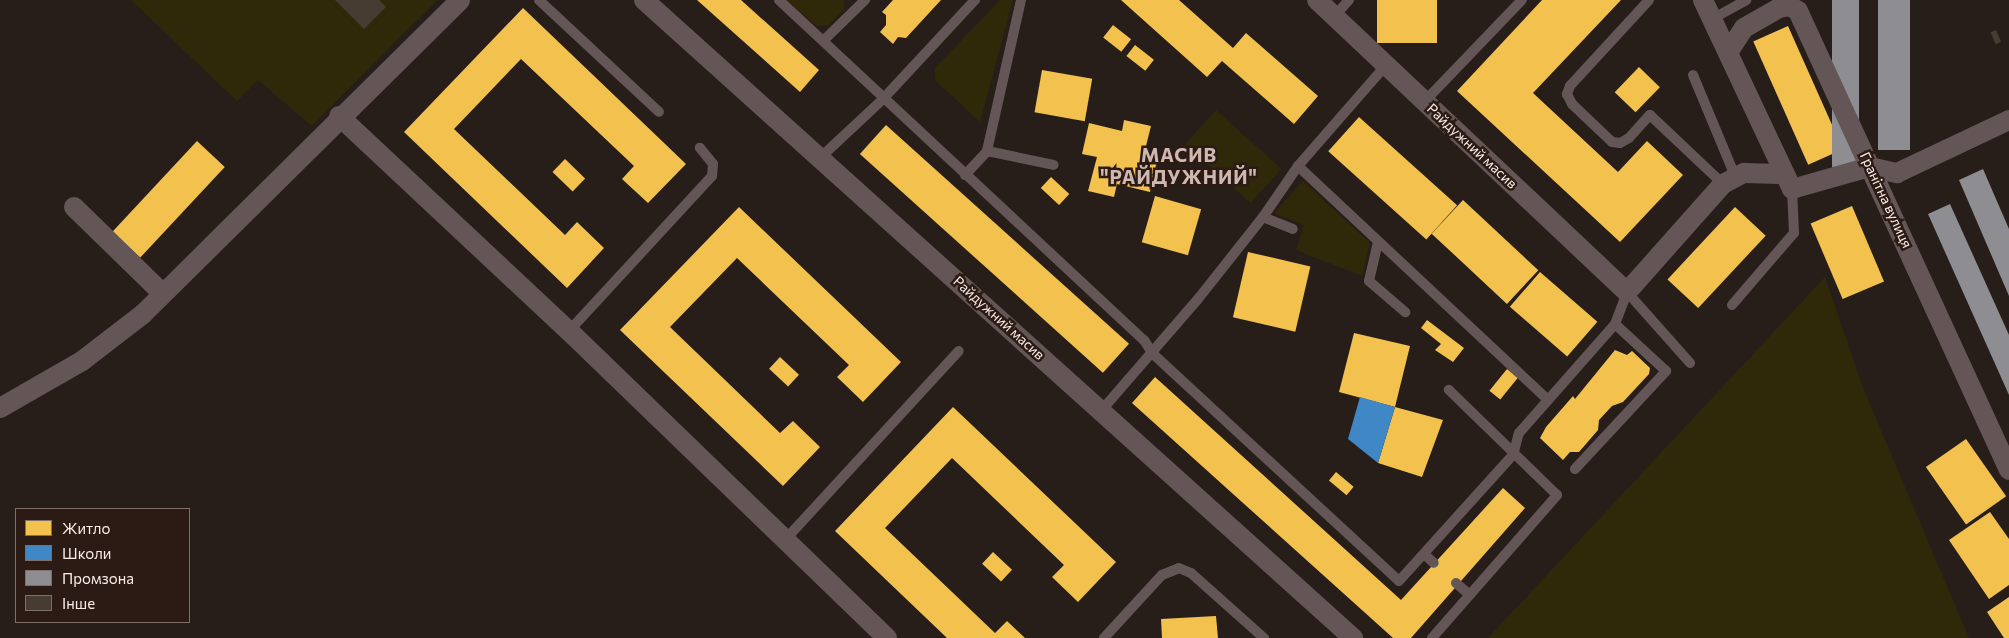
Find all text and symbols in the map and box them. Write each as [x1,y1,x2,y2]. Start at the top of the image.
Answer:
street label: Райдужний масив [1424,100,1520,192]
district label: МАСИВ "РАЙДУЖНИЙ" [1099,144,1259,188]
street label: Гранітна вулиця [1856,149,1916,251]
street label: Райдужний масив [950,273,1048,363]
legend [15,508,190,623]
text: Житло [62,519,110,537]
text: Школи [62,544,111,562]
text: Промзона [62,569,134,587]
text: Інше [62,594,95,612]

